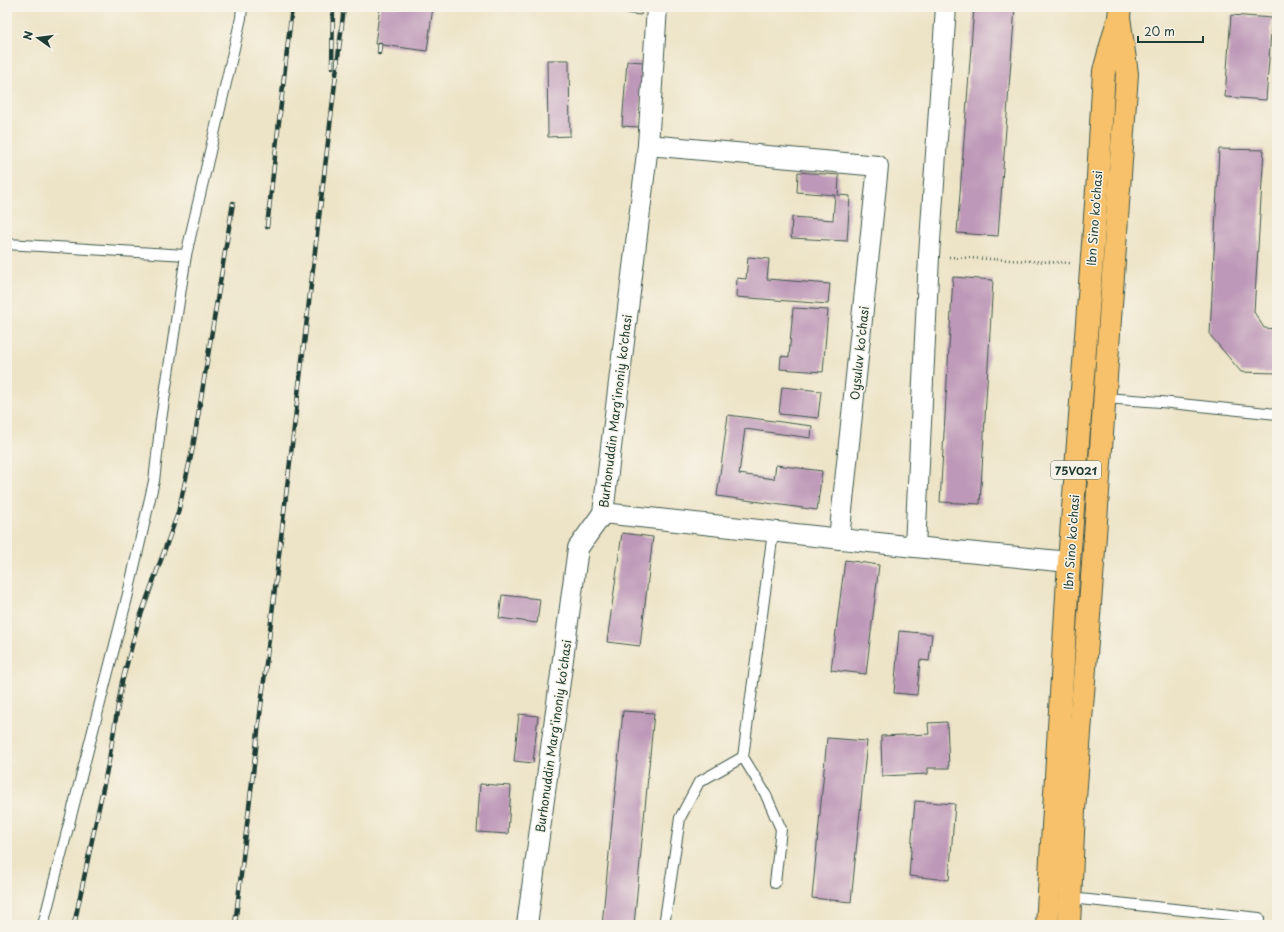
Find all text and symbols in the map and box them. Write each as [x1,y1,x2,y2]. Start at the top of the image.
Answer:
north arrow [18,18,58,58]
scale bar [1138,18,1203,44]
text: 20 m [1144,22,1175,40]
text: N [19,29,37,42]
street label: Ibn Sino ko'chasi [1082,170,1106,266]
street label: Oysuluv ko'chasi [845,305,873,401]
street label: Burhonuddin Marg'inoniy ko'chasi [594,313,636,509]
road number: 75V021 [1051,461,1101,479]
street label: Ibn Sino ko'chasi [1059,494,1083,590]
street label: Burhonuddin Marg'inoniy ko'chasi [531,638,575,834]

